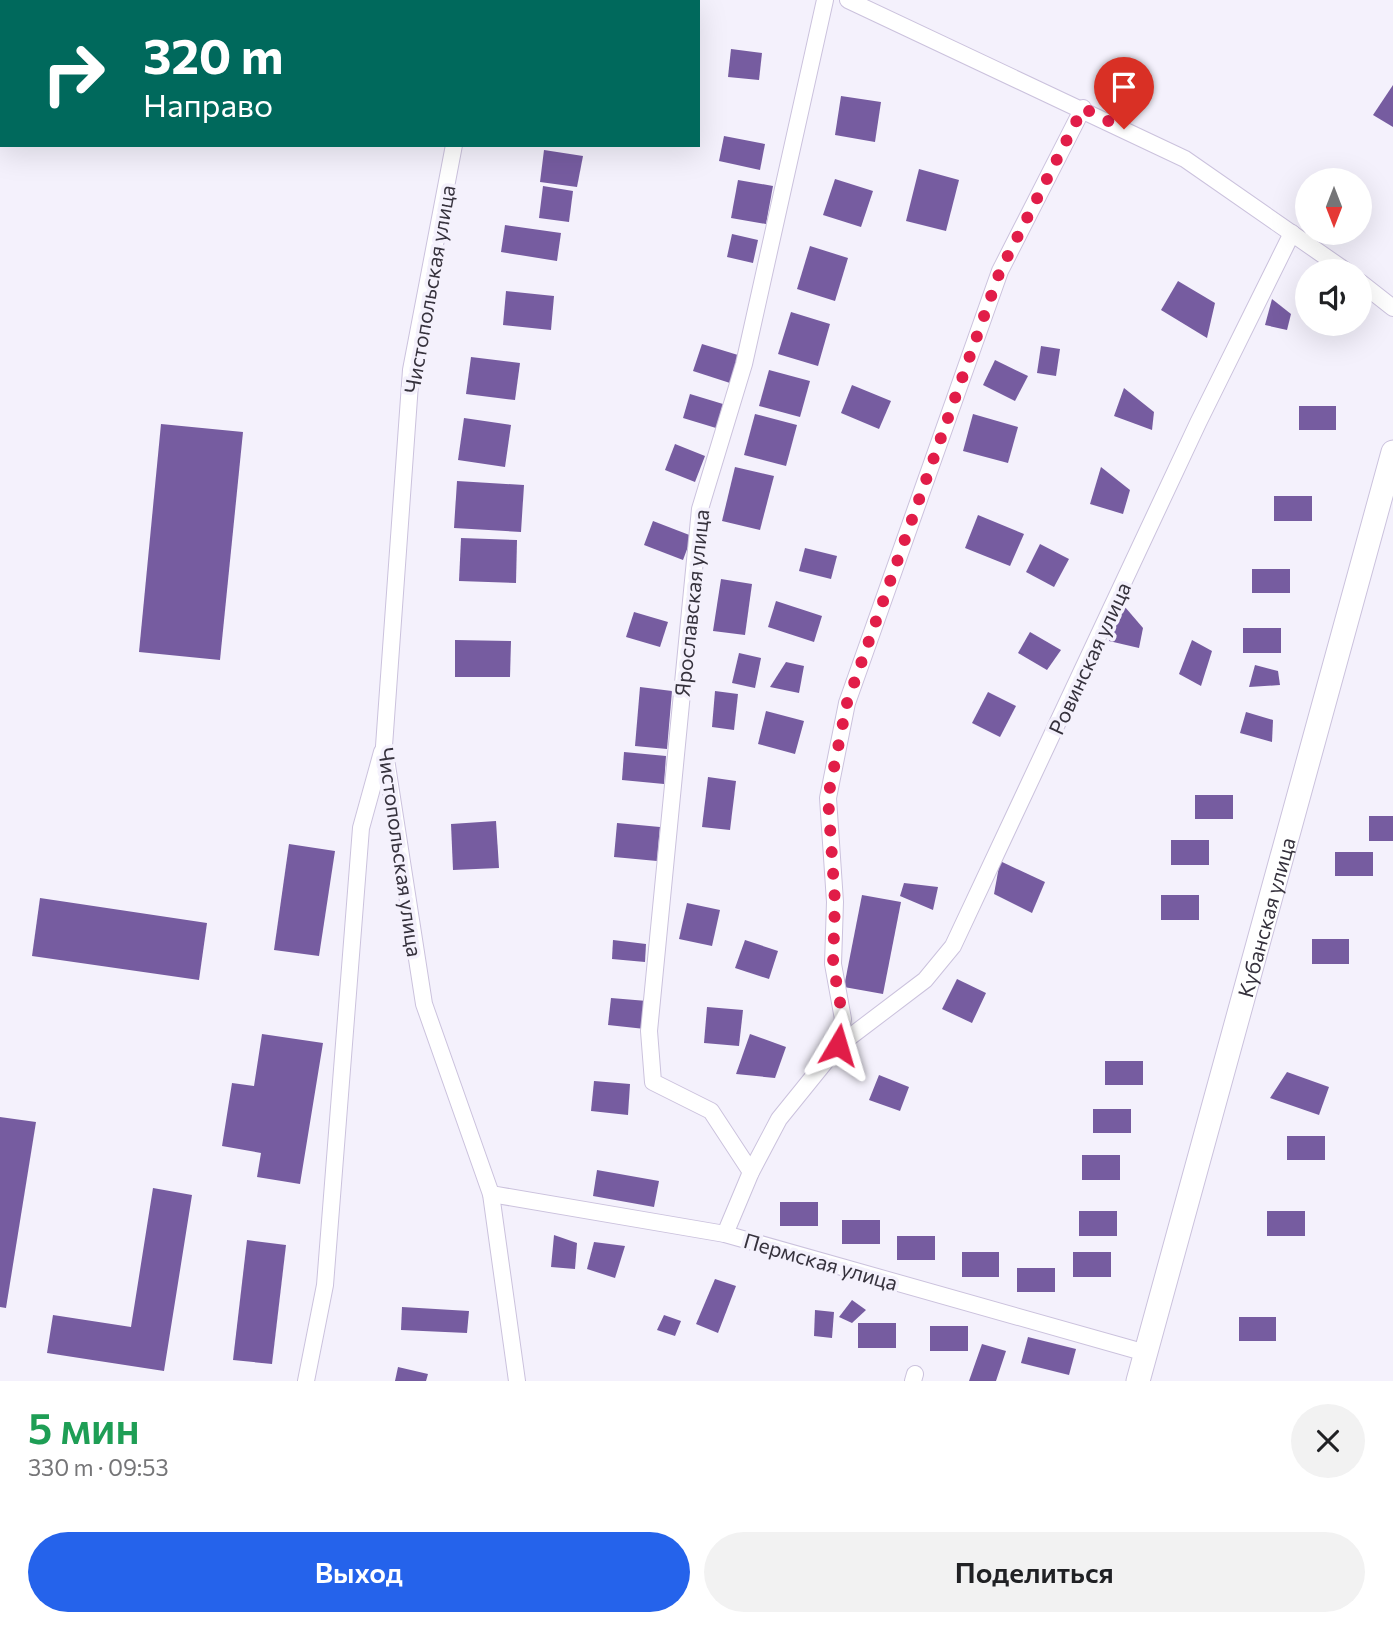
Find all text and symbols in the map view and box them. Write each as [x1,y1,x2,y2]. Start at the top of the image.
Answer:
text: 320 m [143,24,284,84]
icon: right [28,28,119,119]
pin [1094,57,1154,129]
icon: arrive [1105,68,1143,106]
text: Направо [143,84,273,124]
north arrow [1295,168,1372,245]
map controls [1295,168,1372,336]
street label: Чистопольская улица [398,183,460,395]
button: sound [1295,259,1372,336]
street label: Ярославская улица [669,508,713,698]
street label: Ровинская улица [1043,578,1135,738]
street label: Чистопольская улица [374,746,428,958]
street label: Кубанская улица [1231,834,1299,1000]
position arrow [801,1008,875,1082]
street label: Пермская улица [741,1227,901,1295]
text: 5 мин [28,1401,140,1453]
button: close [1291,1404,1365,1478]
text: 330 m · 09:53 [28,1453,169,1481]
button: Выход [28,1532,690,1612]
button: Поделиться [704,1532,1365,1612]

